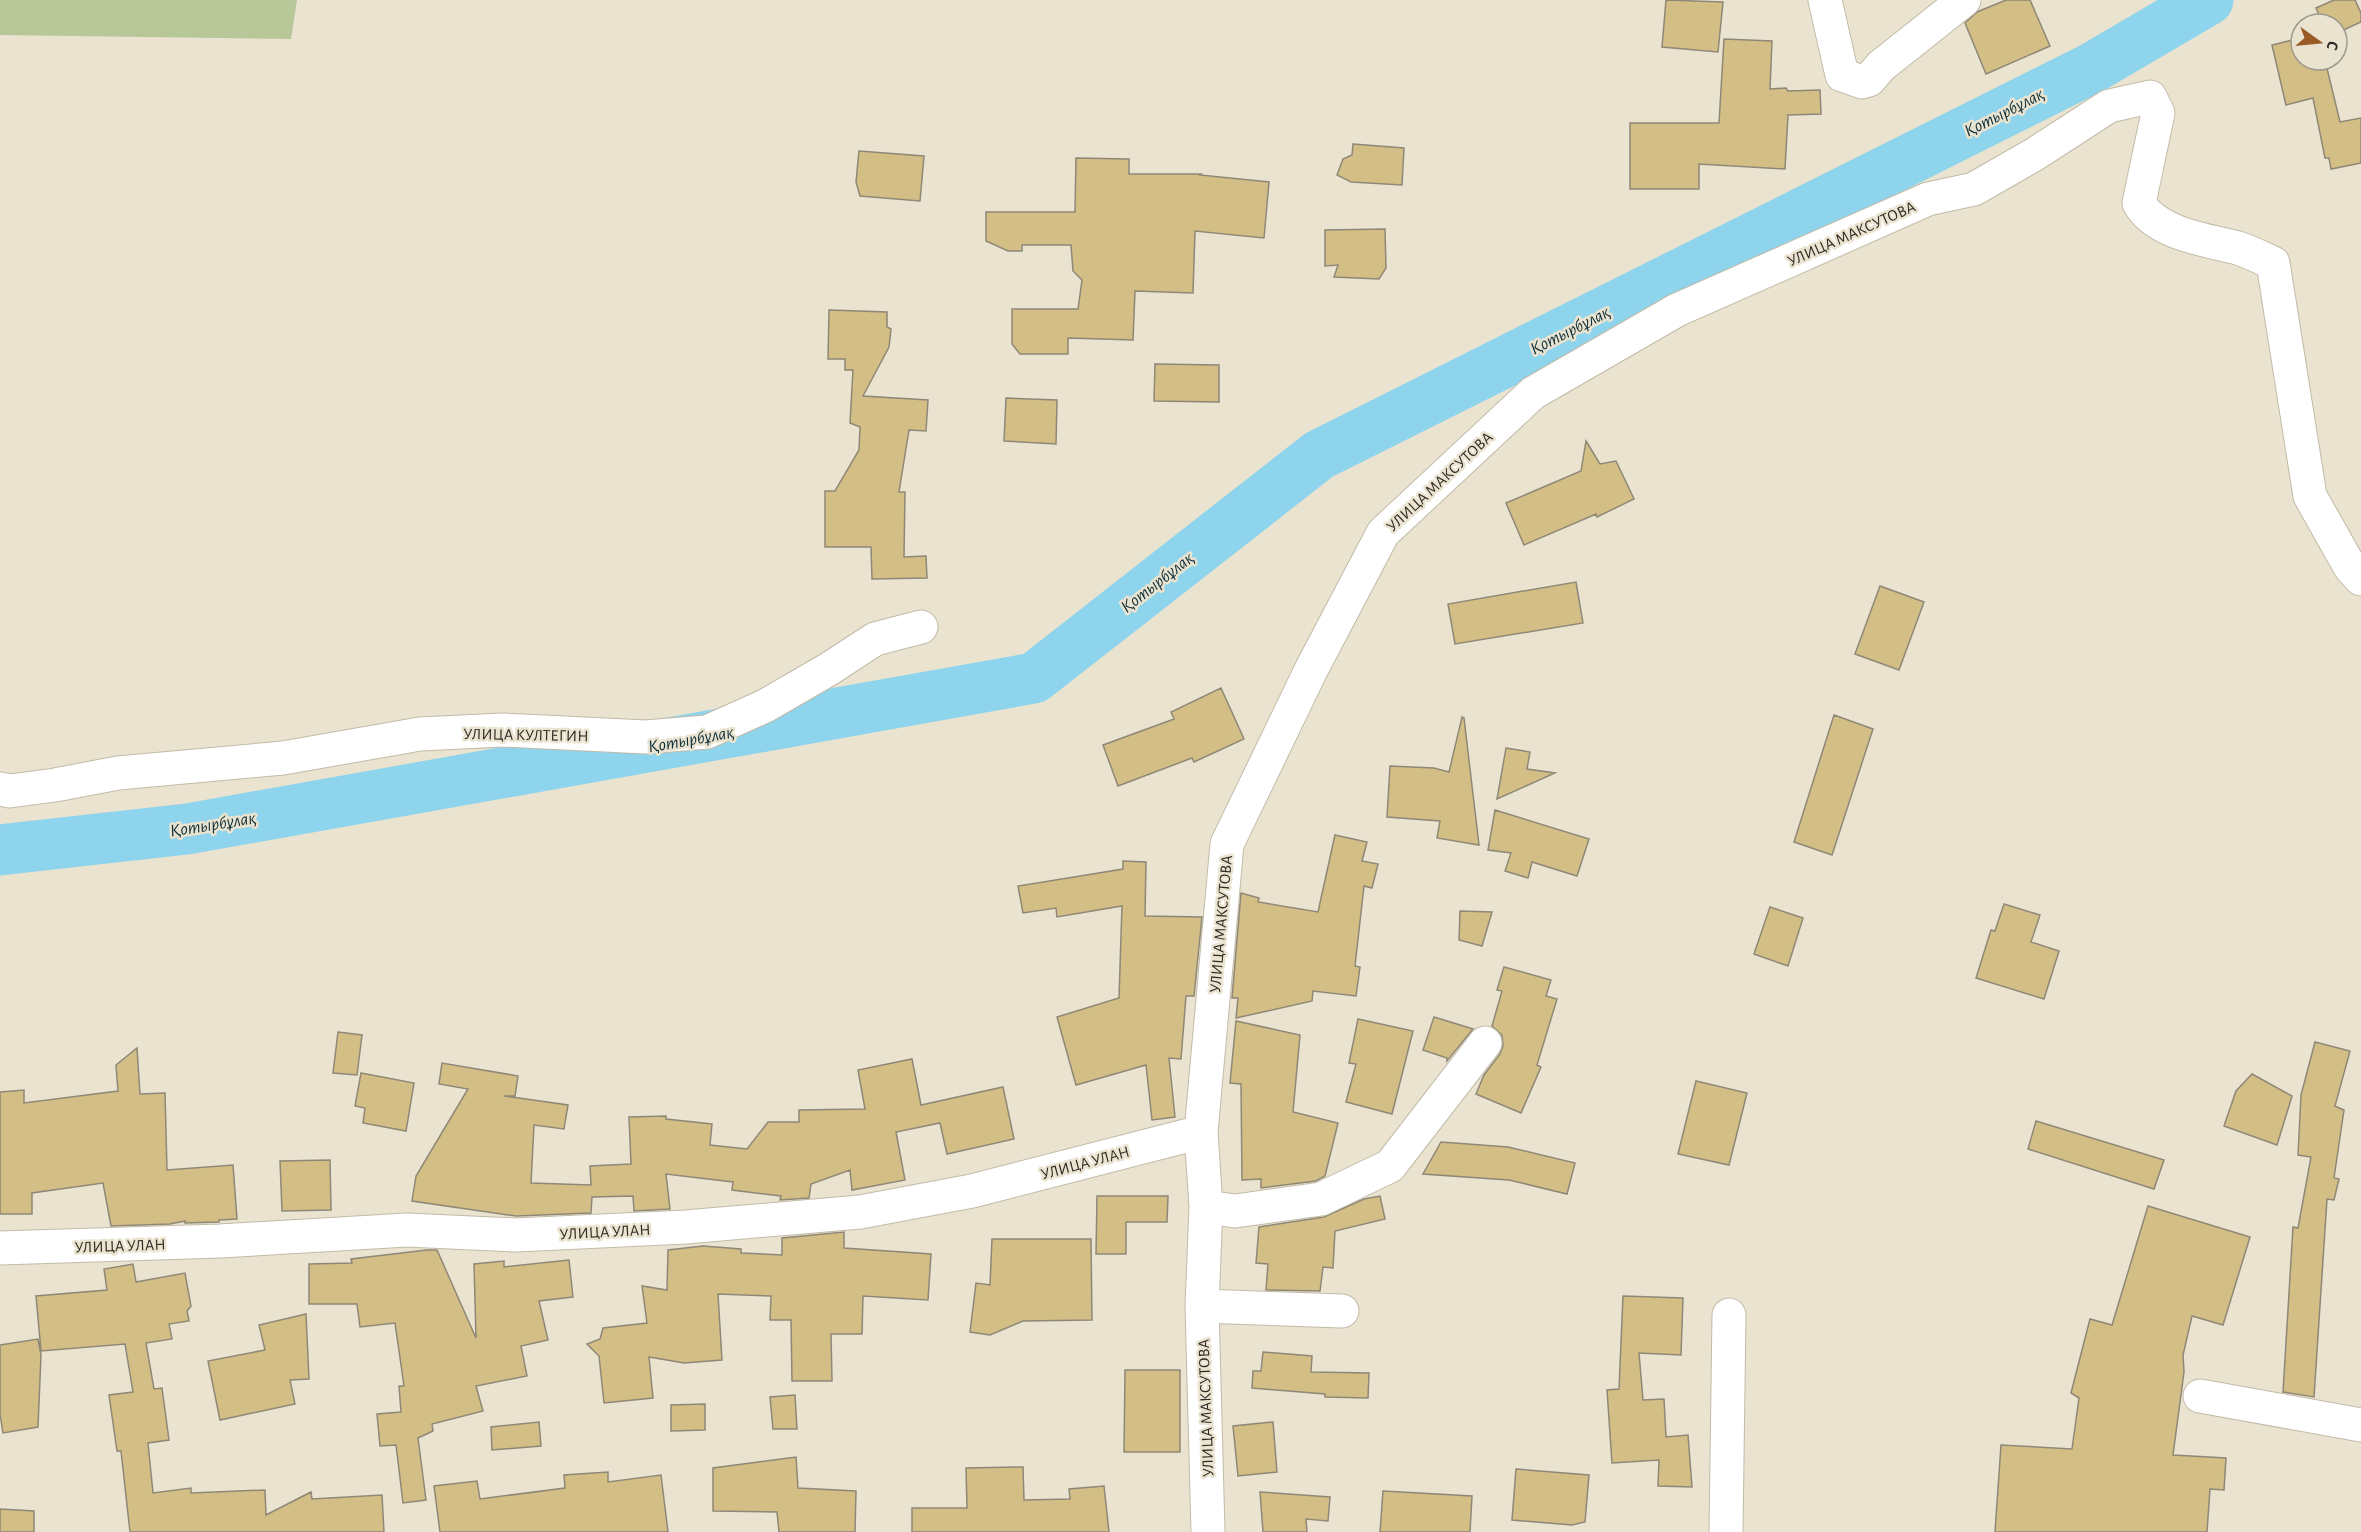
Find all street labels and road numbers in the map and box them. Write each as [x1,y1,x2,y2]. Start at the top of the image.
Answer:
street label: УЛИЦА МАКСУТОВА [1785,198,1918,269]
street label: УЛИЦА МАКСУТОВА [1384,428,1496,535]
street label: УЛИЦА КУЛТЕГИН [463,726,589,744]
street label: УЛИЦА МАКСУТОВА [1207,854,1235,994]
street label: УЛИЦА УЛАН [1039,1143,1131,1182]
street label: УЛИЦА УЛАН [559,1222,651,1242]
street label: УЛИЦА УЛАН [74,1236,166,1256]
street label: УЛИЦА МАКСУТОВА [1196,1338,1216,1477]

